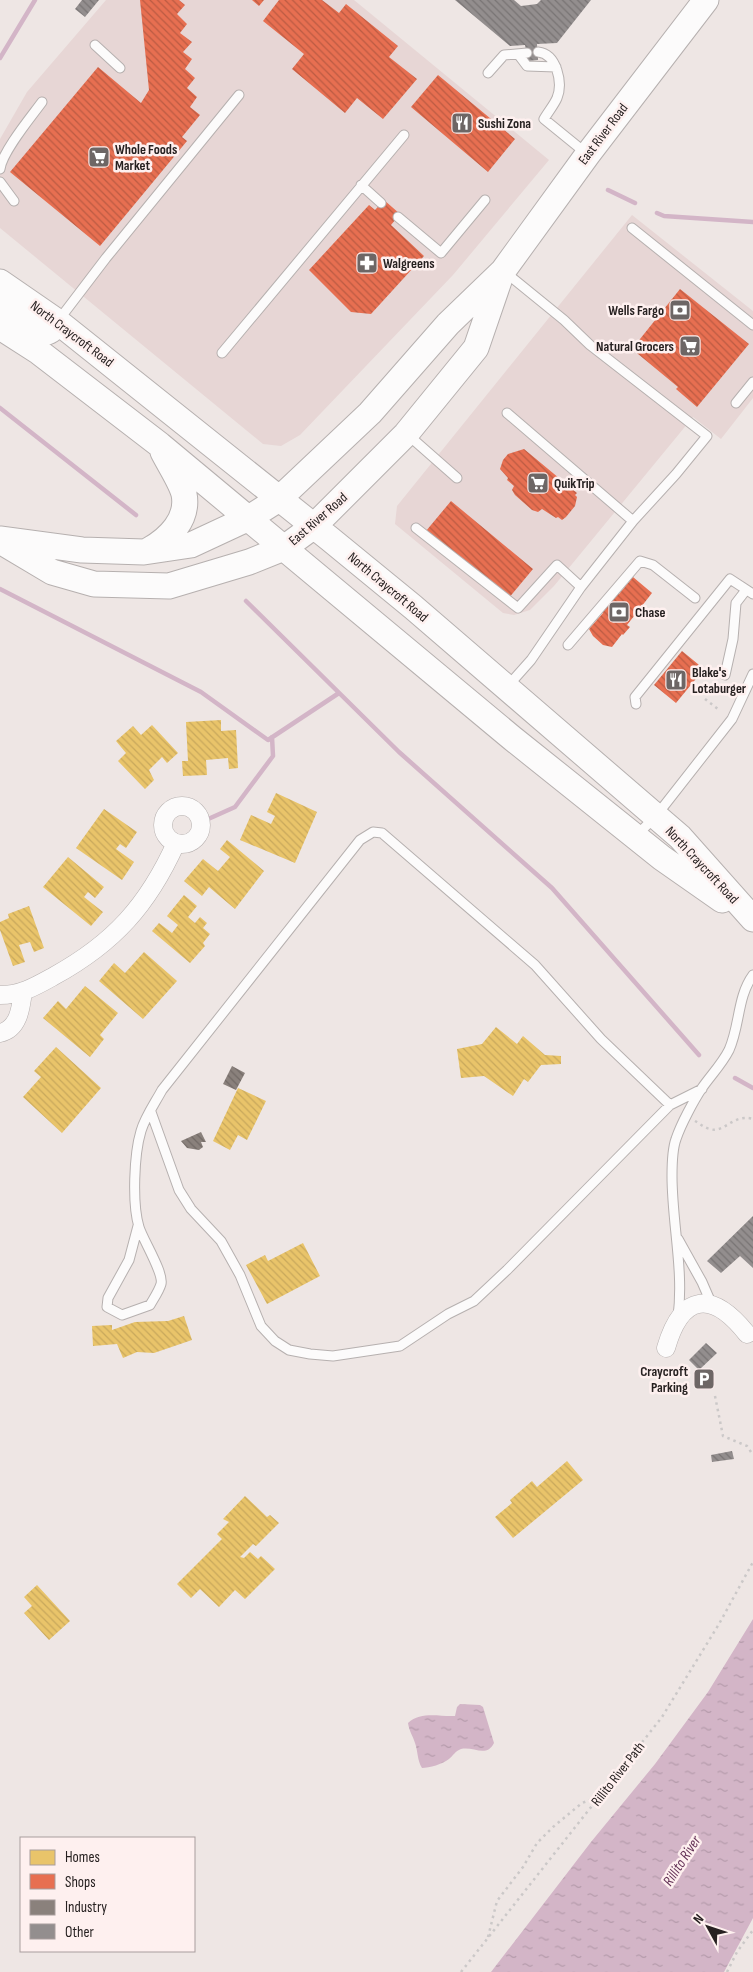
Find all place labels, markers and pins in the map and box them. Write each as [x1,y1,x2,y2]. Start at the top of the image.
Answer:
restaurant icon: Sushi Zona [450,111,474,135]
place label: Sushi Zona [478,115,531,132]
place label: Whole Foods Market [115,141,177,174]
supermarket icon: Whole Foods Market [87,145,111,169]
pharmacy icon: Walgreens [355,251,379,275]
place label: Walgreens [383,255,435,272]
bank icon: Wells Fargo [668,298,692,322]
place label: Wells Fargo [608,302,664,319]
supermarket icon: Natural Grocers [678,334,702,358]
place label: Natural Grocers [596,338,674,355]
supermarket icon: QuikTrip [526,471,550,495]
place label: QuikTrip [554,475,595,492]
bank icon: Chase [607,600,631,624]
place label: Chase [635,604,666,621]
place label: Blake's Lotaburger [692,664,747,697]
restaurant icon: Blake's Lotaburger [664,668,688,692]
place label: Craycroft Parking [640,1363,688,1396]
parking icon: Craycroft Parking [692,1367,716,1391]

